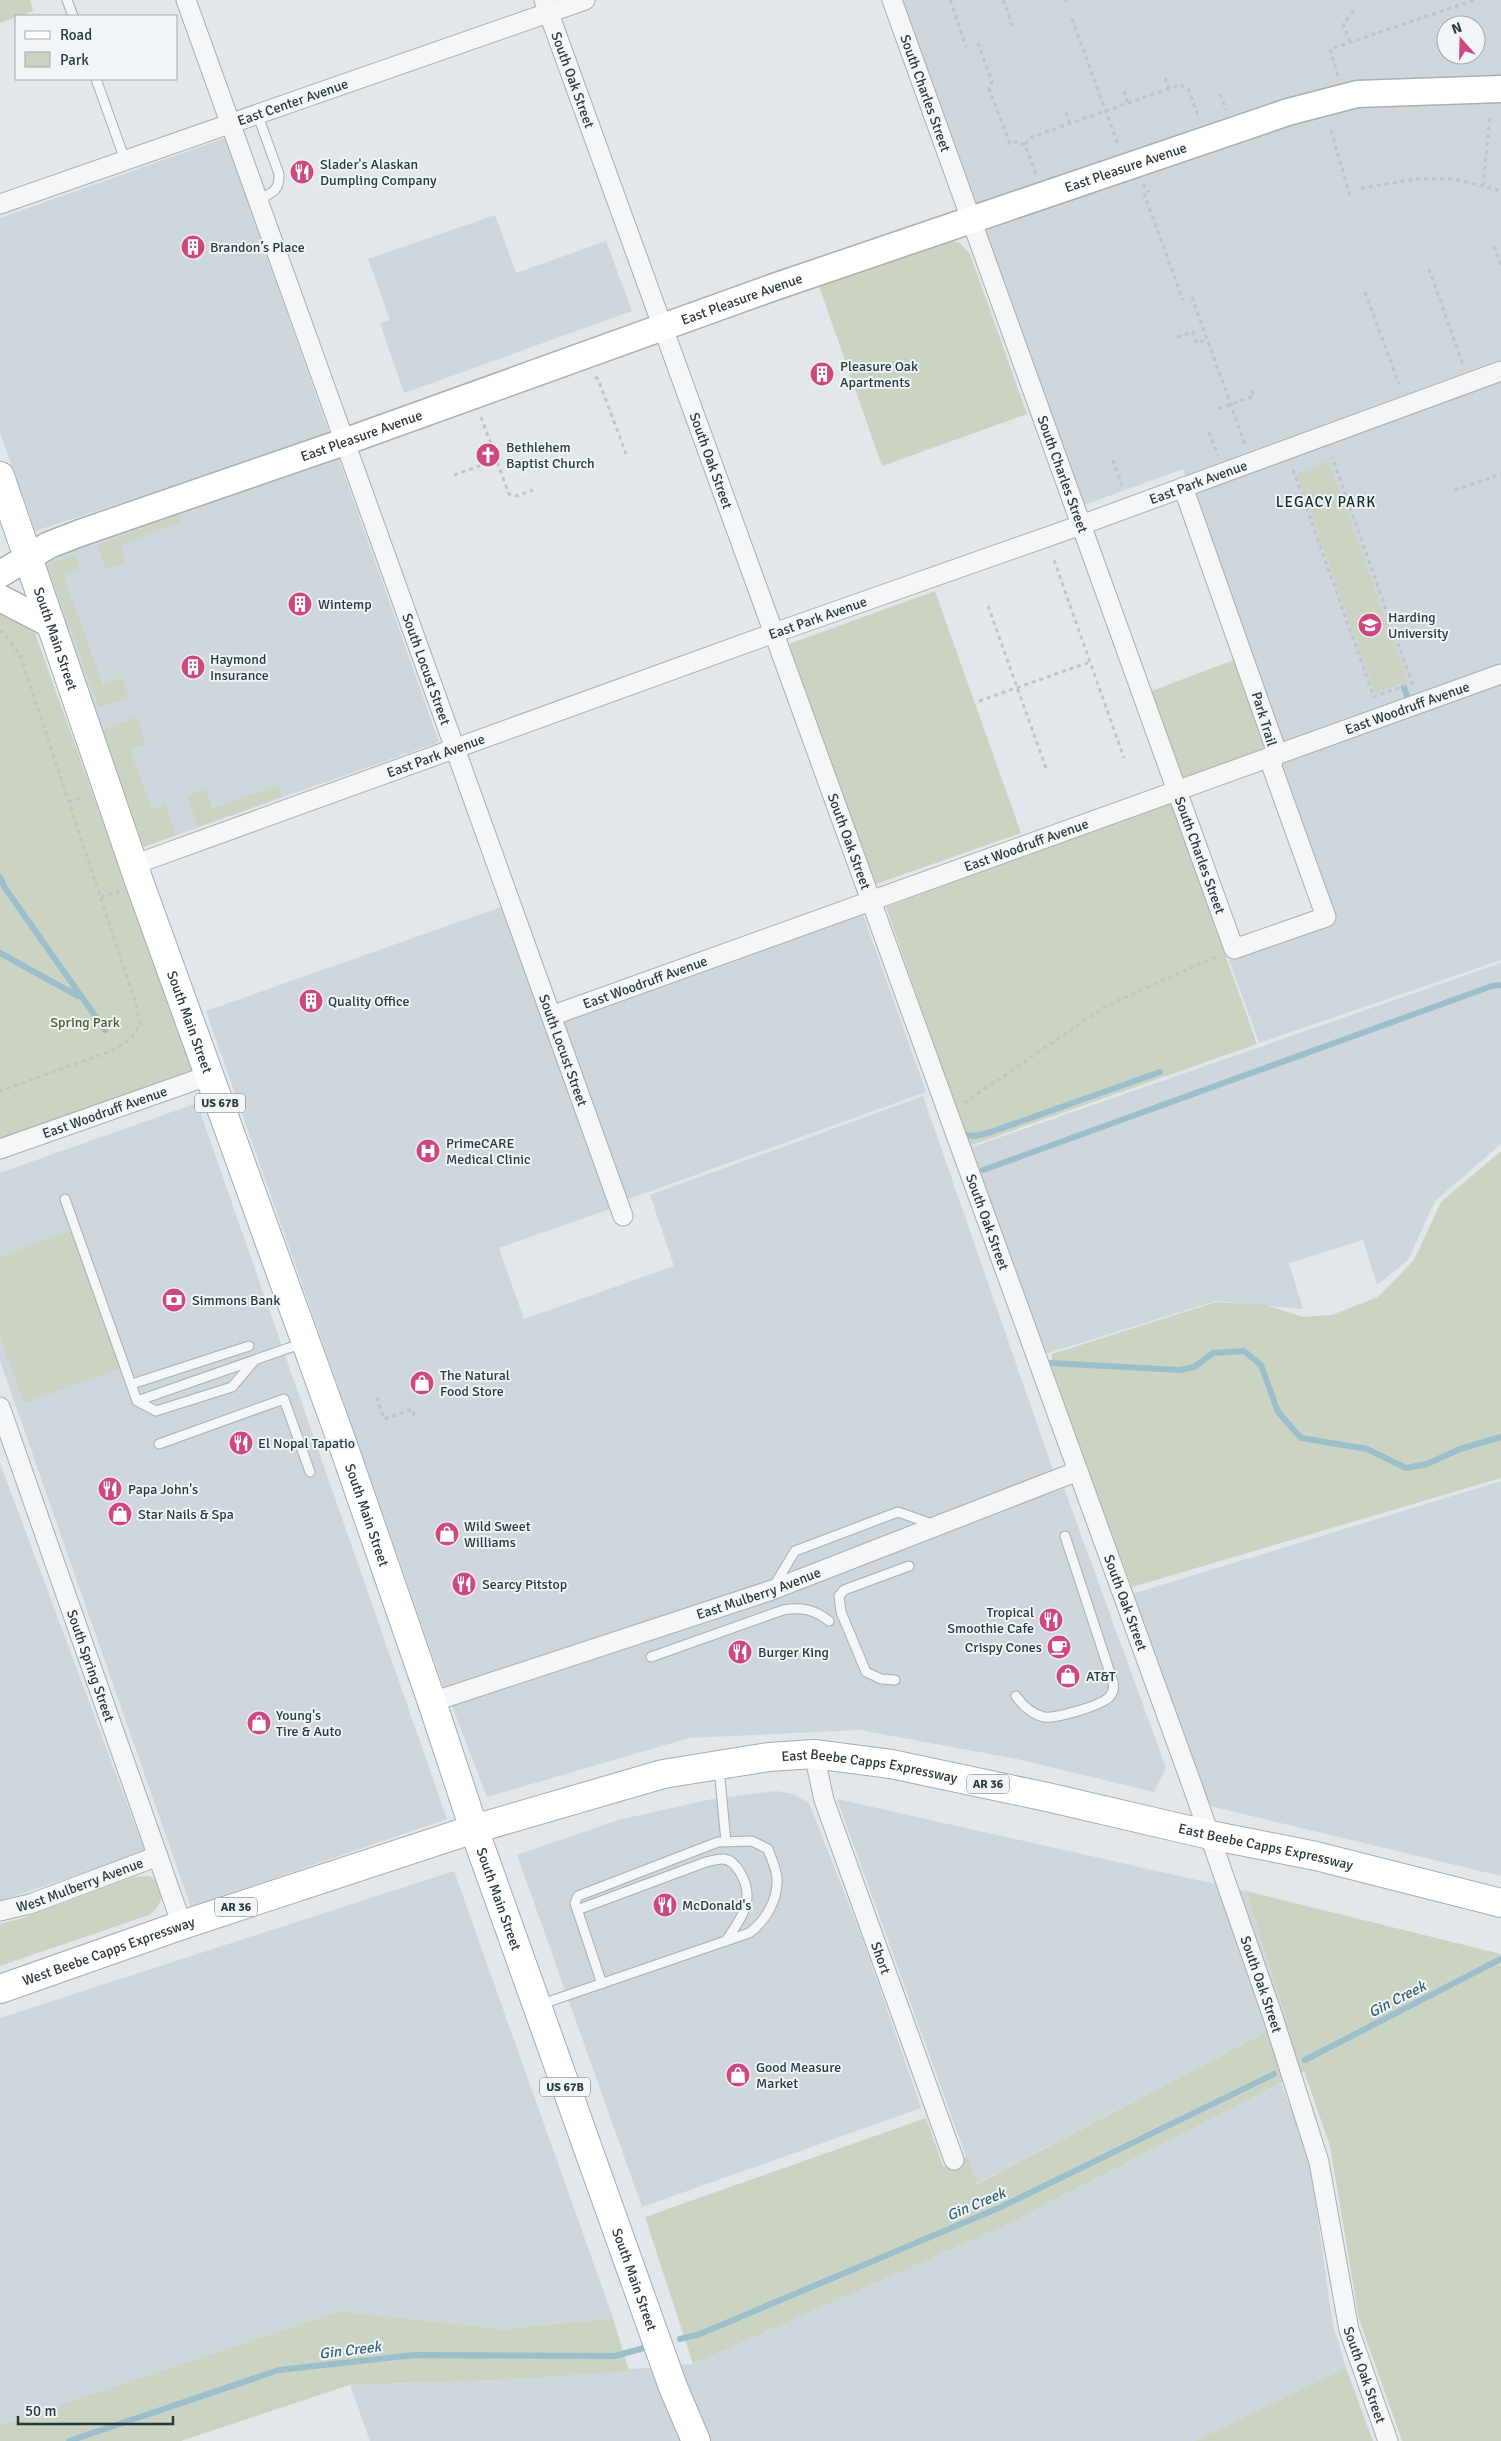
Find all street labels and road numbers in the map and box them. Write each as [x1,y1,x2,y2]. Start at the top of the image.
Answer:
street label: South Oak Street [548,29,598,130]
street label: South Charles Street [897,32,955,154]
street label: East Center Avenue [235,75,350,129]
street label: East Pleasure Avenue [1062,139,1189,196]
street label: East Pleasure Avenue [679,270,805,328]
street label: East Pleasure Avenue [298,406,424,465]
street label: South Oak Street [686,410,736,511]
street label: South Charles Street [1034,413,1092,535]
street label: East Park Avenue [1147,456,1249,508]
street label: South Main Street [30,585,81,693]
street label: East Park Avenue [766,593,869,643]
street label: South Locust Street [399,611,454,727]
street label: East Woodruff Avenue [1343,678,1472,738]
street label: Park Trail [1248,690,1280,748]
street label: East Park Avenue [384,730,487,781]
street label: South Oak Street [824,791,875,892]
street label: South Charles Street [1171,794,1229,916]
street label: East Woodruff Avenue [962,815,1091,875]
street label: East Woodruff Avenue [581,952,710,1012]
street label: South Main Street [164,968,216,1076]
street label: South Locust Street [536,992,591,1108]
street label: East Woodruff Avenue [40,1082,169,1142]
road number: US 67B [195,1094,245,1112]
street label: South Oak Street [962,1172,1013,1272]
street label: South Main Street [342,1461,393,1569]
street label: South Oak Street [1101,1552,1151,1653]
street label: East Mulberry Avenue [694,1563,823,1623]
street label: South Spring Street [63,1607,118,1724]
street label: East Beebe Capps Expressway [781,1745,960,1786]
road number: AR 36 [967,1775,1009,1794]
street label: East Beebe Capps Expressway [1177,1819,1355,1874]
street label: South Main Street [473,1845,525,1953]
street label: West Mulberry Avenue [15,1854,146,1915]
road number: AR 36 [215,1898,257,1916]
street label: West Beebe Capps Expressway [20,1913,197,1989]
street label: South Oak Street [1237,1934,1286,2035]
street label: Short [867,1940,895,1976]
road number: US 67B [540,2078,590,2096]
street label: South Main Street [609,2226,661,2333]
street label: South Oak Street [1340,2324,1390,2425]

